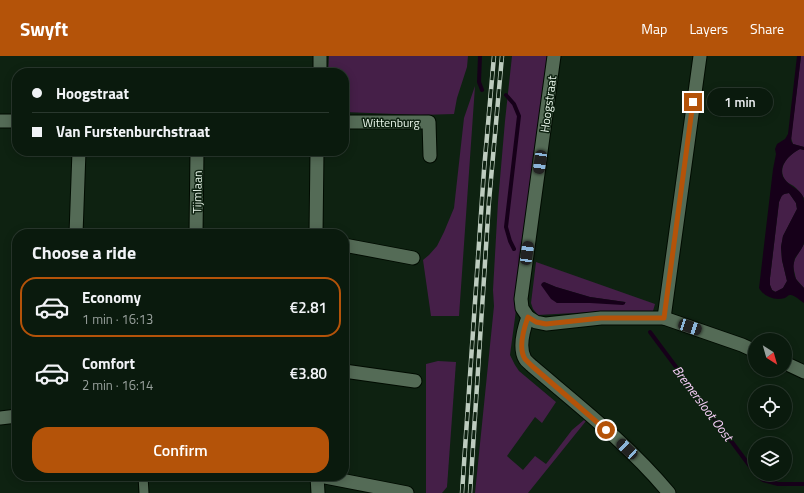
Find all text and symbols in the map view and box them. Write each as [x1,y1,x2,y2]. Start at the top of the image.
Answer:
text: Swyft [20,14,68,43]
text: Map [641,18,667,39]
text: Layers [689,18,728,39]
text: Share [750,18,784,39]
street label: Hoogstraat [535,74,561,134]
text: Hoogstraat [56,82,129,105]
callout: 1 min [707,88,773,116]
text: 1 min [724,92,756,112]
route end [684,93,702,111]
street label: Wittenburg [362,113,420,132]
text: Van Furstenburchstraat [56,120,210,143]
car [532,149,548,175]
street label: Tijmlaan [187,170,207,214]
text: Choose a ride [32,239,136,266]
car [519,240,535,266]
text: Economy [82,286,141,309]
icon: car [34,289,70,325]
text: €2.81 [290,296,327,319]
text: 1 min · 16:13 [82,309,153,329]
car [677,317,703,337]
north arrow [748,333,792,377]
map controls [748,333,792,481]
text: Comfort [82,352,135,375]
icon: car [34,355,70,391]
water label: Bremersloot Oost [668,361,739,446]
text: €3.80 [290,362,327,385]
text: 2 min · 16:14 [82,375,153,395]
button: locate [748,385,792,429]
route start [597,421,615,439]
button: Confirm [32,427,329,473]
car [614,436,640,462]
button: layers [748,437,792,481]

